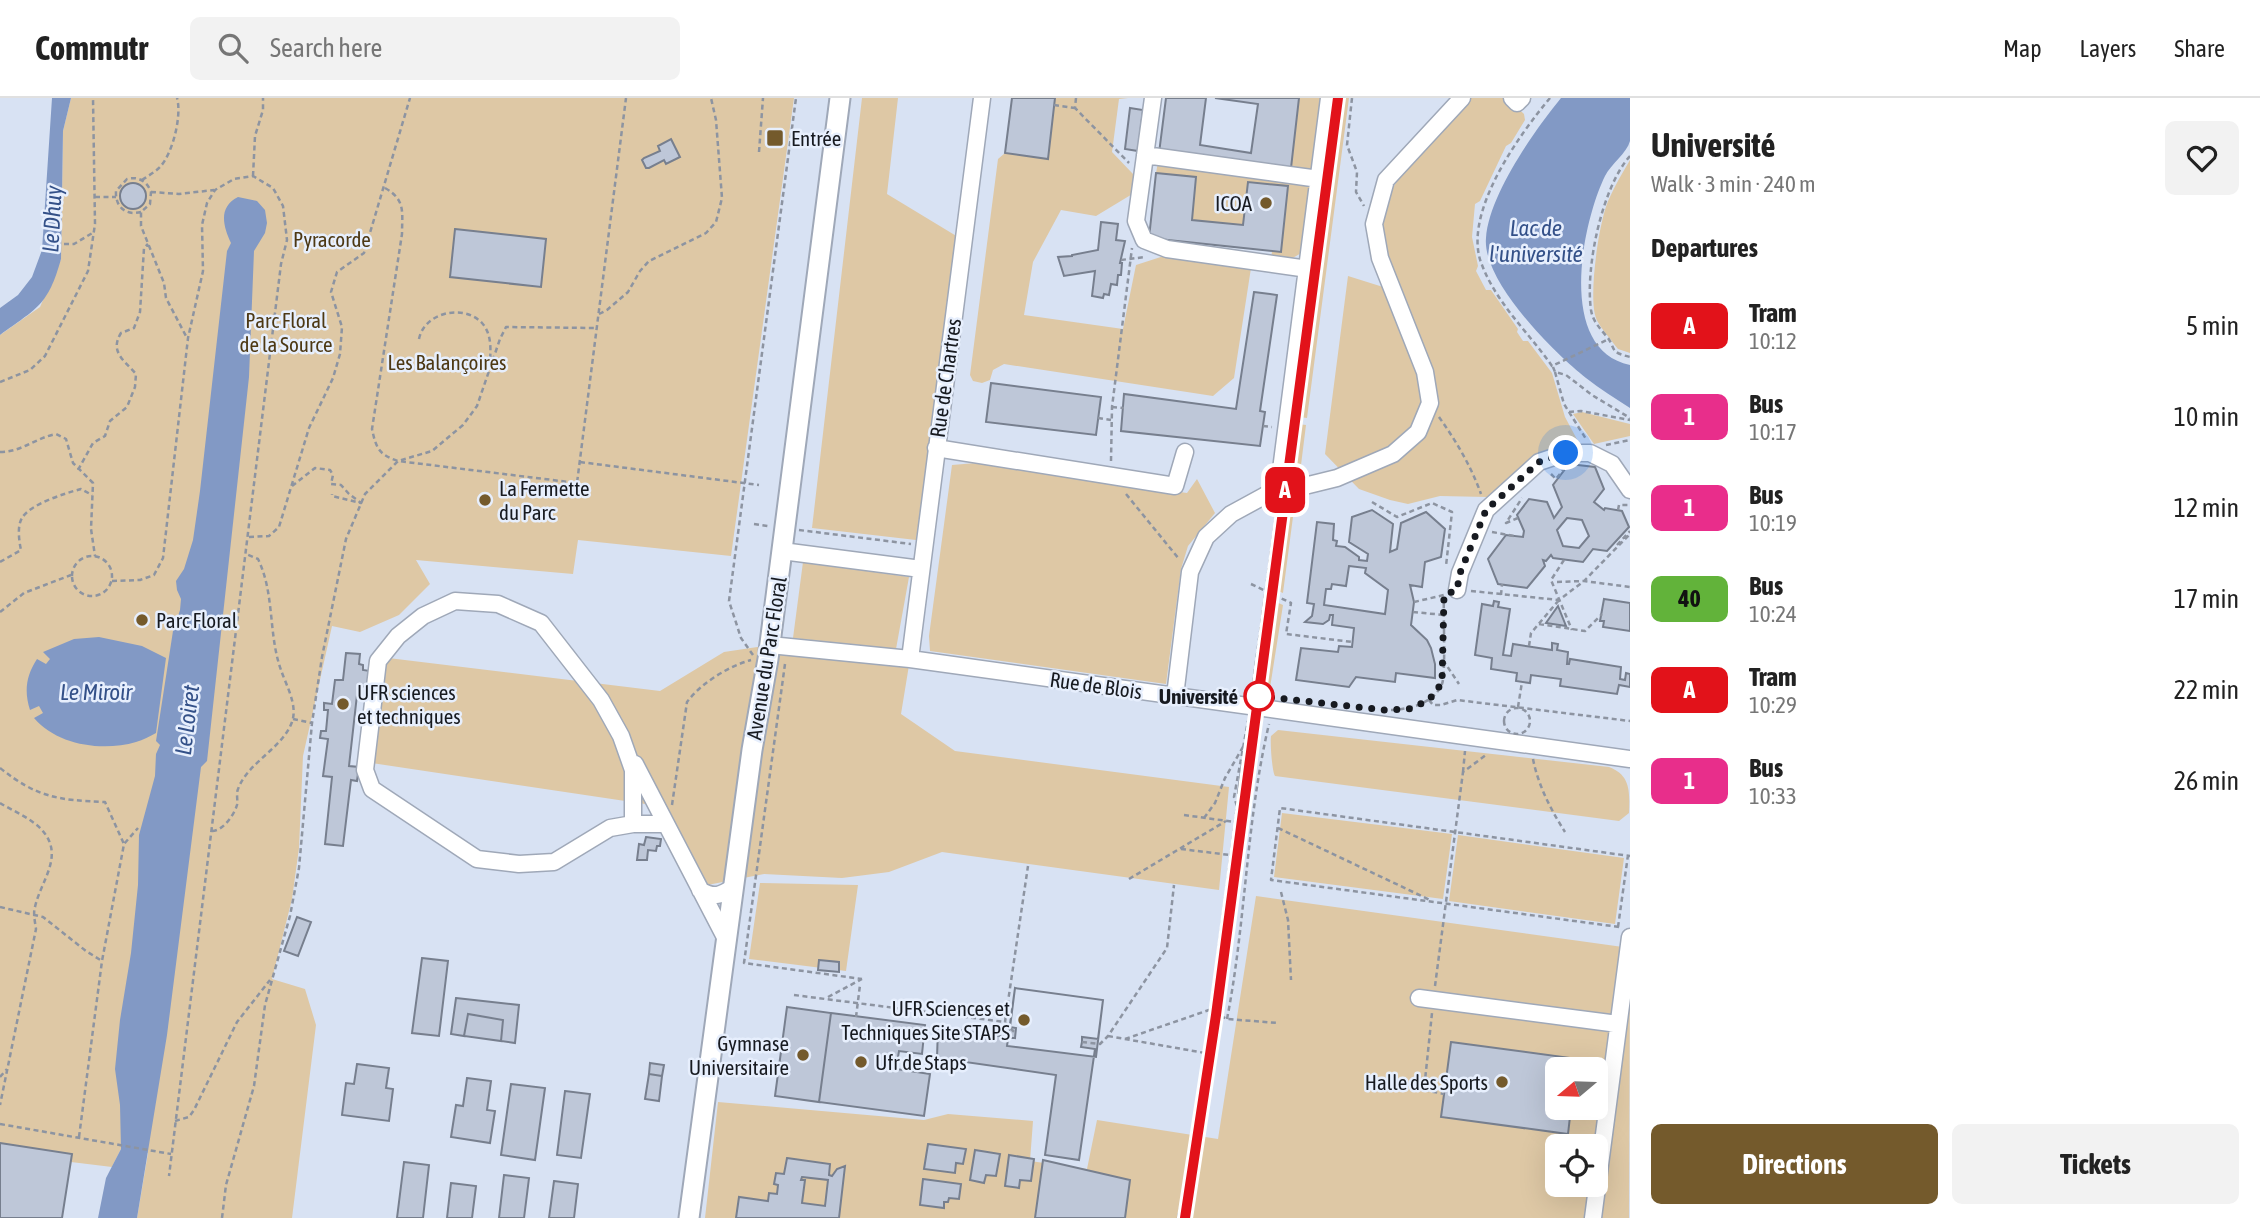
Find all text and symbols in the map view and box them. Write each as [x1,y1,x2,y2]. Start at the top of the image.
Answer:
search box [190,17,680,80]
text: Commutr [35,29,148,67]
icon: search [214,29,252,67]
text: Search here [270,33,382,63]
text: Map [2003,35,2042,62]
text: Layers [2080,35,2136,62]
text: Share [2174,35,2225,62]
button: heart [2165,121,2239,195]
place label: Entrée [791,126,841,150]
text: Université [1651,126,1775,164]
marker: Entrée [765,128,785,148]
text: Walk · 3 min · 240 m [1651,171,1815,197]
water label: Le Dhuy [37,184,67,253]
place label: ICOA [1215,191,1253,215]
marker: ICOA [1258,195,1274,211]
water label: Lac de l'université [1489,215,1583,267]
park label: Pyracorde [293,227,371,251]
text: Departures [1651,233,1758,263]
text: Tram [1749,298,1797,328]
park label: Parc Floral de la Source [240,308,332,356]
text: 5 min [2186,311,2239,341]
text: A [1684,312,1695,339]
street label: Rue de Chartres [925,317,965,439]
text: 10:12 [1749,328,1797,354]
park label: Les Balançoires [388,350,506,374]
text: Bus [1749,389,1783,419]
text: 10 min [2174,402,2239,432]
text: 1 [1684,403,1695,430]
text: 10:17 [1749,419,1797,445]
your location [1548,435,1583,470]
line badge: A [1262,467,1308,513]
place label: La Fermette du Parc [499,476,590,524]
text: A [1279,476,1291,503]
text: Bus [1749,480,1783,510]
marker: La Fermette du Parc [477,492,493,508]
text: 12 min [2174,493,2239,523]
text: 1 [1684,494,1695,521]
text: 10:19 [1749,510,1797,536]
text: Bus [1749,571,1783,601]
street label: Avenue du Parc Floral [741,574,791,741]
text: 17 min [2174,584,2239,614]
text: 40 [1678,585,1701,612]
text: 10:24 [1749,601,1797,627]
place label: Parc Floral [156,608,238,632]
marker: Parc Floral [134,612,150,628]
text: Tram [1749,662,1797,692]
street label: Rue de Blois [1048,667,1144,703]
text: 22 min [2174,675,2239,705]
text: A [1684,676,1695,703]
water label: Le Miroir [60,679,133,705]
place label: UFR sciences et techniques [357,680,461,728]
marker: Université [1244,681,1274,711]
water label: Le Loiret [170,683,204,757]
place label: Université [1159,684,1238,708]
text: 10:29 [1749,692,1797,718]
marker: UFR sciences et techniques [335,696,351,712]
text: Bus [1749,753,1783,783]
text: 26 min [2174,766,2239,796]
text: 1 [1684,767,1695,794]
text: 10:33 [1749,783,1797,809]
place label: UFR Sciences et Techniques Site STAPS [841,996,1010,1044]
marker: UFR Sciences et Techniques Site STAPS [1016,1012,1032,1028]
place label: Gymnase Universitaire [689,1031,789,1079]
marker: Gymnase Universitaire [795,1047,811,1063]
place label: Ufr de Staps [875,1050,967,1074]
marker: Ufr de Staps [853,1054,869,1070]
north arrow [1545,1057,1608,1120]
map controls [1545,1057,1608,1197]
place label: Halle des Sports [1365,1070,1488,1094]
marker: Halle des Sports [1494,1074,1510,1090]
button: Directions [1651,1124,1938,1204]
button: Tickets [1952,1124,2239,1204]
button: locate [1545,1134,1608,1197]

